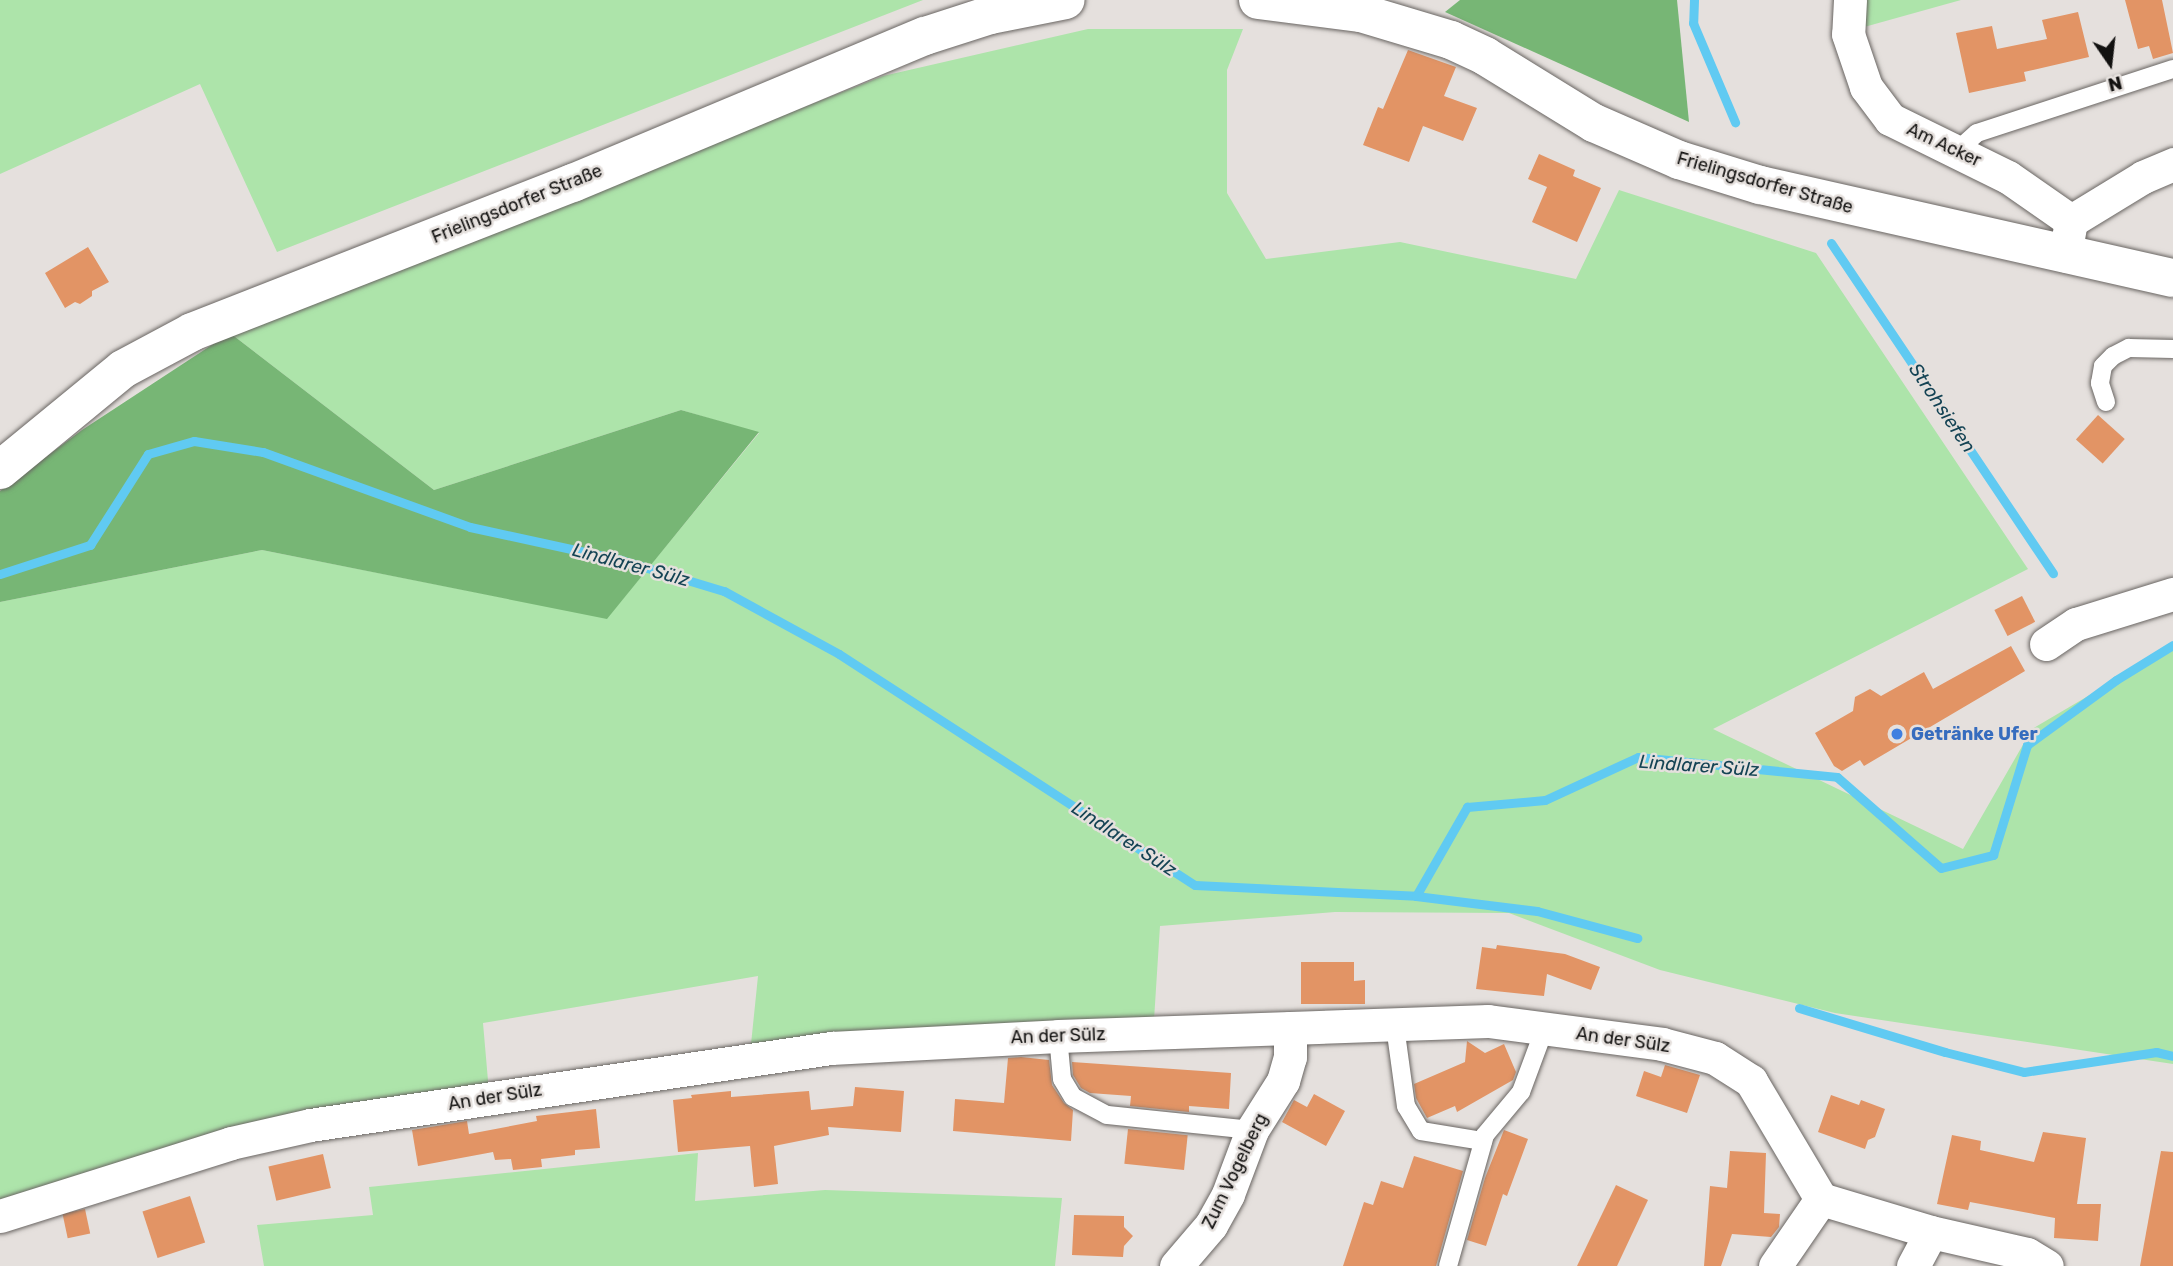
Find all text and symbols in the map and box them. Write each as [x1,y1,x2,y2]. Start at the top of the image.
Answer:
north arrow [2075,28,2145,98]
text: N [2106,71,2125,97]
street label: Am Acker [1903,118,1985,172]
street label: Frielingsdorfer Straße [1674,147,1856,219]
street label: Frielingsdorfer Straße [428,160,606,248]
water label: Strohsiefen [1904,359,1980,457]
water label: Lindlarer Sülz [570,538,692,592]
place label: Getränke Ufer [1911,723,2038,745]
marker: Getränke Ufer [1889,726,1905,742]
water label: Lindlarer Sülz [1638,750,1760,782]
water label: Lindlarer Sülz [1067,797,1181,881]
street label: An der Sülz [1574,1023,1672,1057]
street label: An der Sülz [1010,1024,1106,1048]
street label: An der Sülz [446,1079,544,1115]
street label: Zum Vogelberg [1198,1109,1272,1233]

